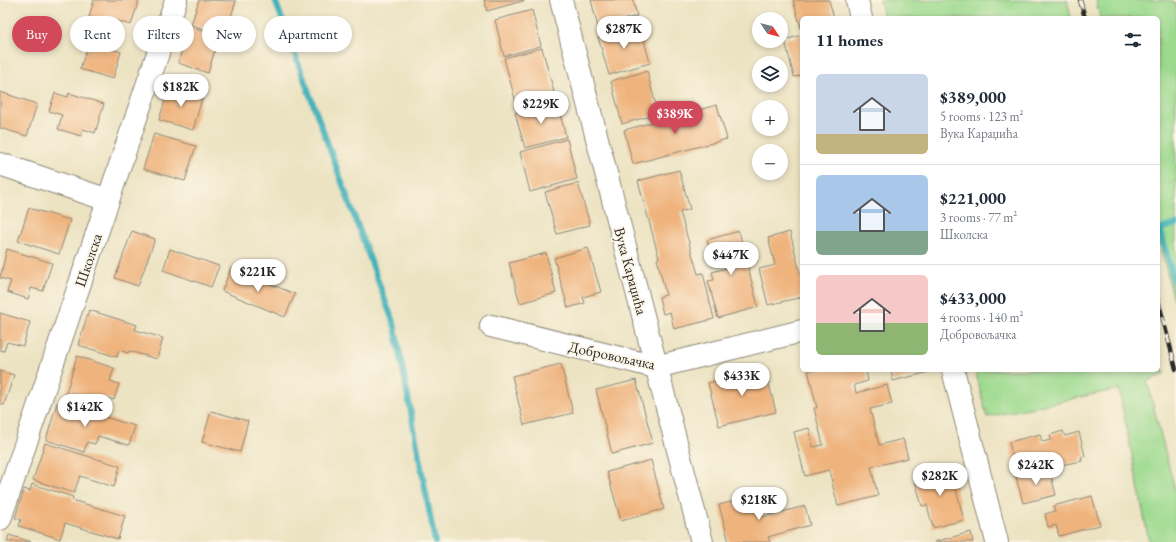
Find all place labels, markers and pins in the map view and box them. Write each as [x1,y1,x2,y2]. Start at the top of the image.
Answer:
pin: $287K [596,16,652,50]
pin: $182K [153,74,209,108]
pin: $229K [513,91,569,125]
pin: $389K [647,101,703,135]
pin: $447K [703,242,759,276]
pin: $221K [230,259,286,293]
pin: $433K [714,363,770,397]
pin: $142K [57,394,113,428]
pin: $242K [1008,452,1064,486]
pin: $282K [912,463,968,497]
pin: $218K [731,487,787,521]

